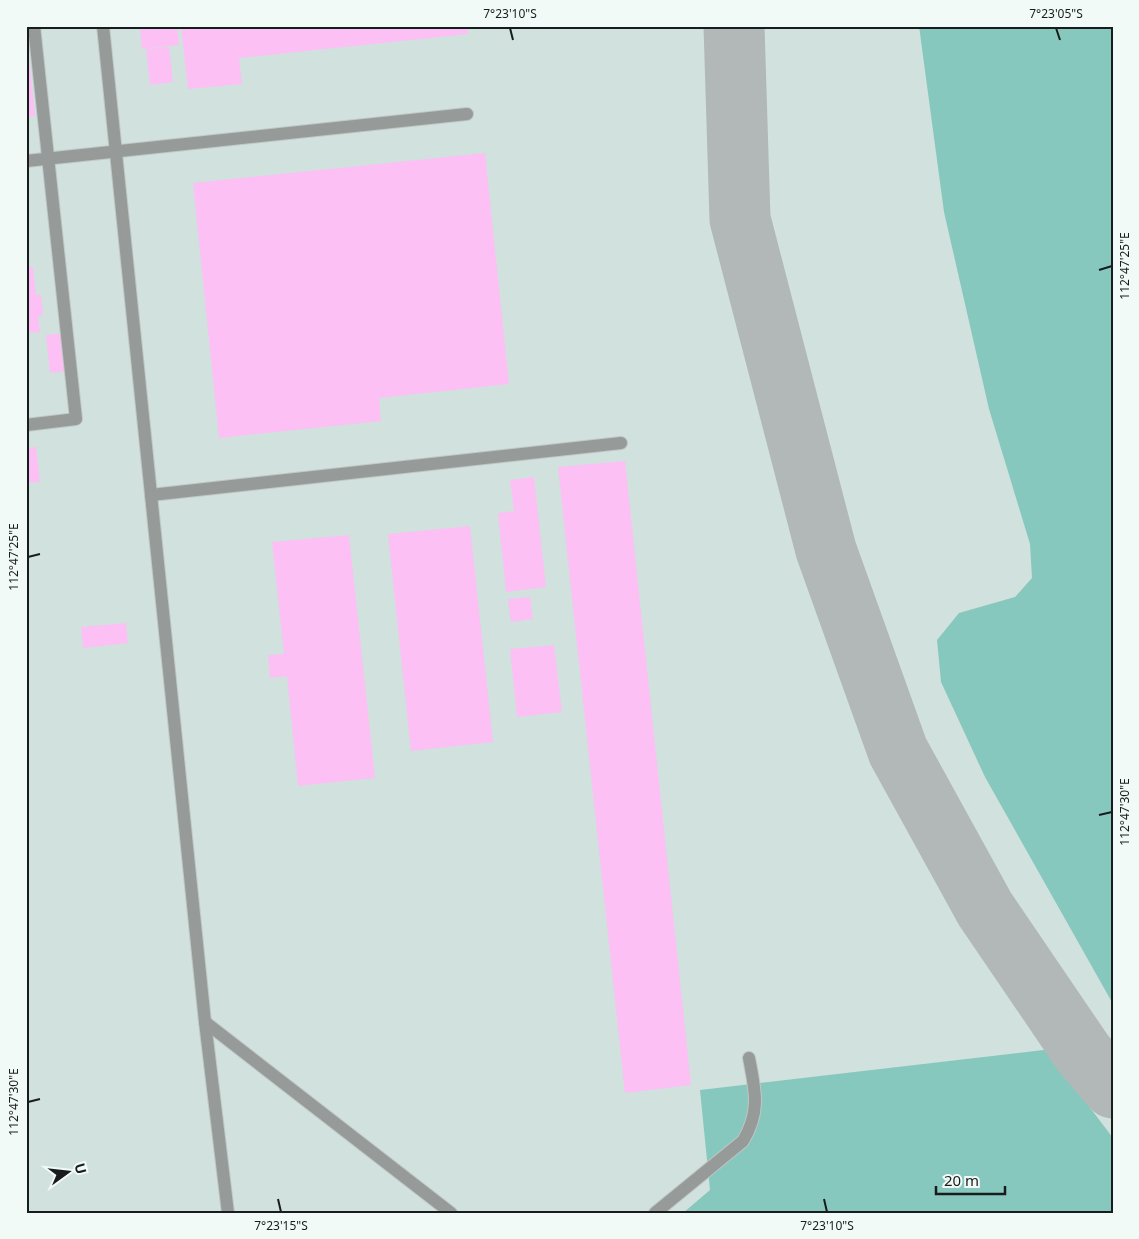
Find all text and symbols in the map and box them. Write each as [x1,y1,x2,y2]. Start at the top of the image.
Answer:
text: 7°23'10"S [483,5,537,22]
text: 7°23'05"S [1029,5,1083,22]
text: 112°47'25"E [1116,232,1133,300]
text: 112°47'25"E [5,523,22,591]
text: 112°47'30"E [1116,778,1133,846]
text: 112°47'30"E [5,1068,22,1136]
north arrow [42,1146,92,1196]
text: U [70,1161,92,1176]
scale bar [936,1164,1005,1196]
text: 20 m [944,1170,979,1190]
text: 7°23'15"S [254,1217,308,1234]
text: 7°23'10"S [800,1217,854,1234]

